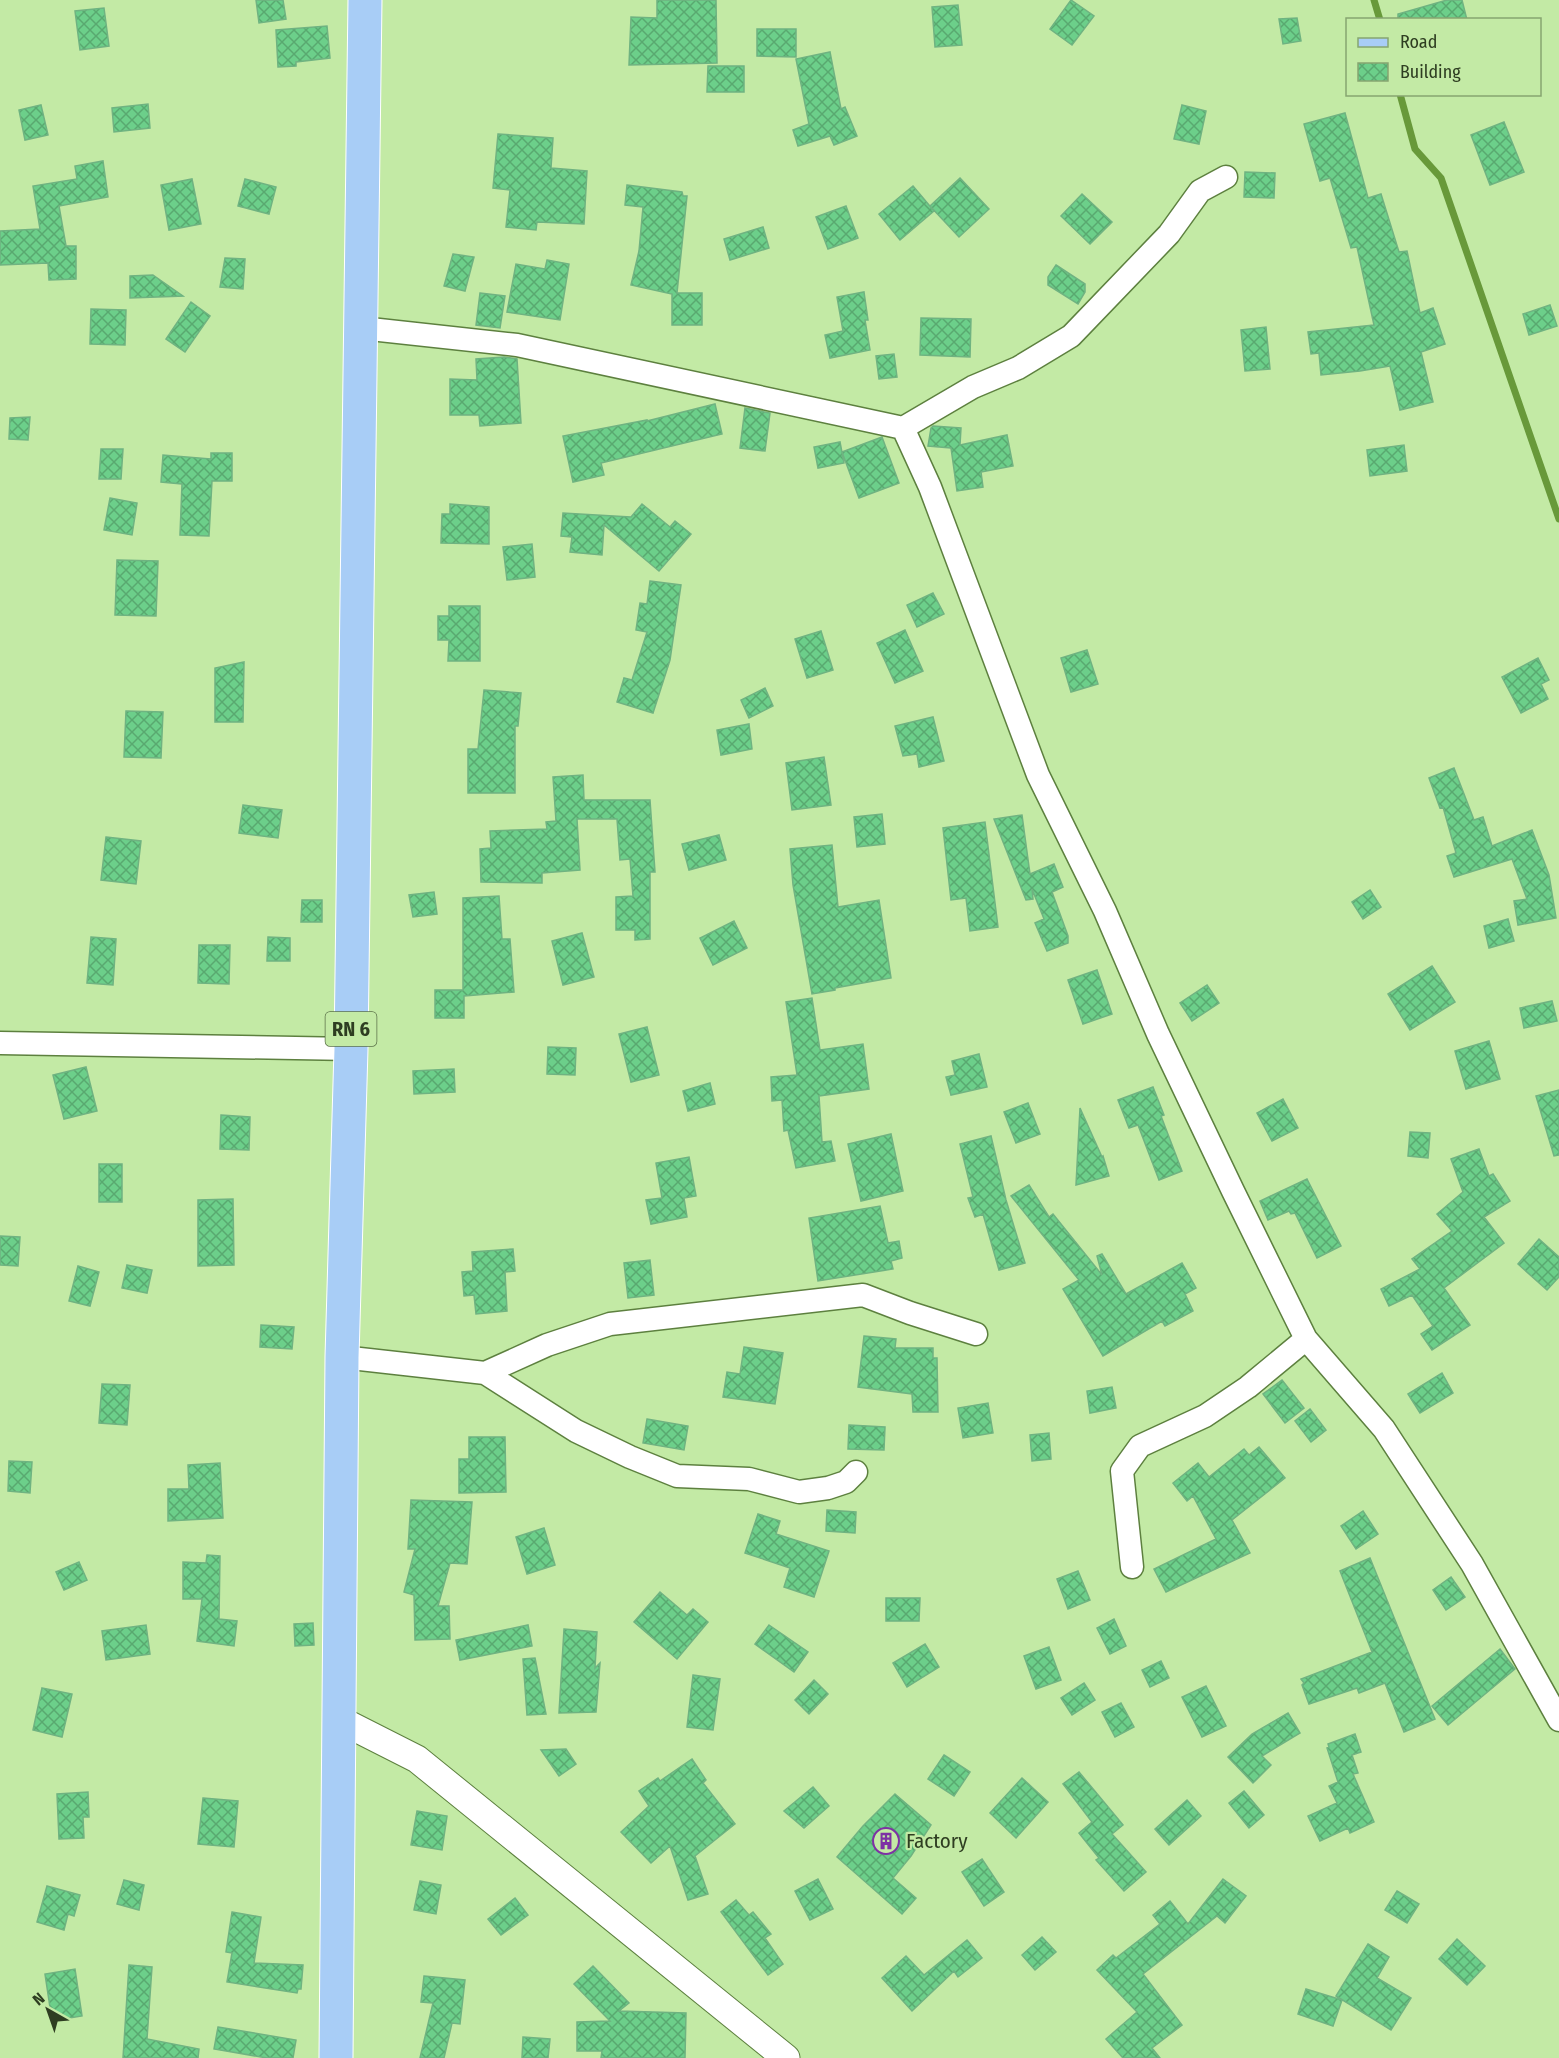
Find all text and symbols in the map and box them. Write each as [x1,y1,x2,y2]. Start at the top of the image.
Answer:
legend [1346,18,1541,96]
text: Road [1400,31,1437,53]
text: Building [1400,61,1461,83]
road number: RN 6 [326,1012,376,1046]
building icon: Factory [871,1826,901,1856]
place label: Factory [906,1828,968,1854]
north arrow [18,1980,78,2040]
text: N [29,1989,48,2009]

